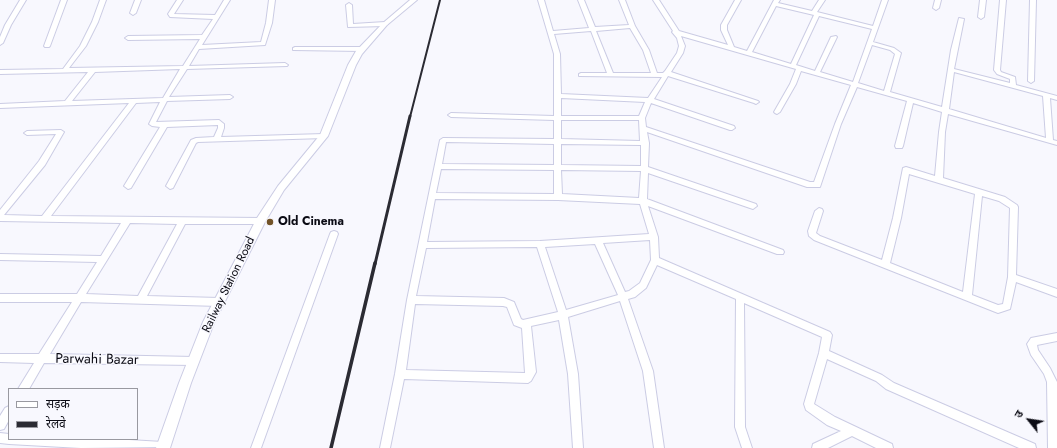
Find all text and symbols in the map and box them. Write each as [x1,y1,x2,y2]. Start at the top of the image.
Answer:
place label: Old Cinema [278,215,344,229]
marker: Old Cinema [265,217,275,227]
street label: Railway Station Road [200,235,258,335]
street label: Parwahi Bazar [55,351,139,369]
legend [8,388,138,440]
text: सड़क [46,395,70,413]
north arrow [1009,400,1049,440]
text: उ [1010,407,1027,421]
text: रेलवे [46,415,66,433]

